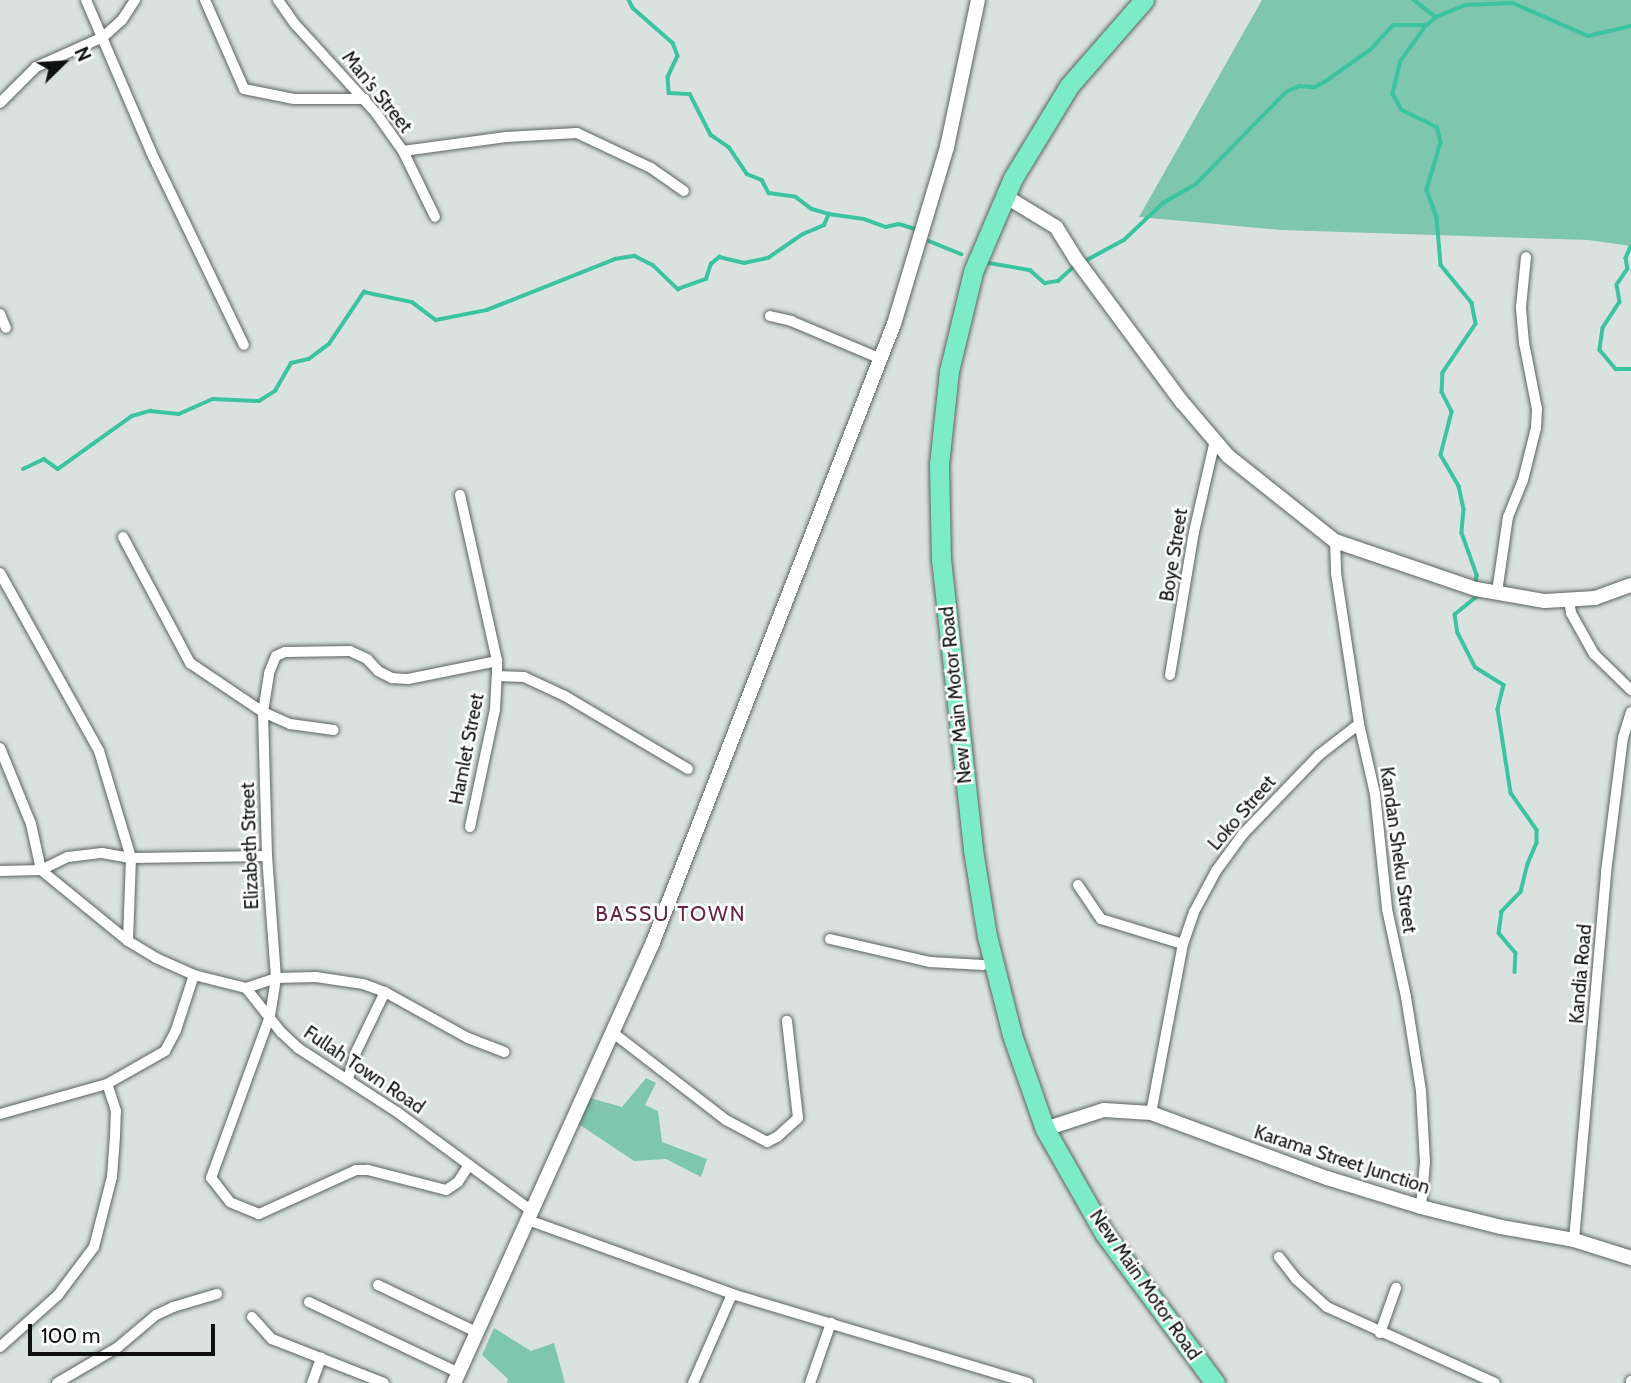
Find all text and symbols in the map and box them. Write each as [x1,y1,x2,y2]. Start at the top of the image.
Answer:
north arrow [28,28,98,98]
text: N [69,43,96,65]
street label: Man's Street [337,46,417,138]
street label: Boye Street [1155,507,1193,603]
street label: New Main Motor Road [935,605,977,785]
street label: Hamlet Street [445,692,489,806]
street label: Kandan Sheku Street [1375,765,1421,935]
street label: Loko Street [1203,771,1281,855]
street label: Elizabeth Street [236,782,264,910]
district label: BASSU TOWN [597,901,745,927]
street label: Kandia Road [1565,923,1597,1025]
street label: Fullah Town Road [299,1021,429,1119]
street label: Karama Street Junction [1251,1121,1433,1199]
street label: New Main Motor Road [1085,1206,1205,1364]
scale bar [32,1310,219,1354]
text: 100 m [41,1323,100,1348]

